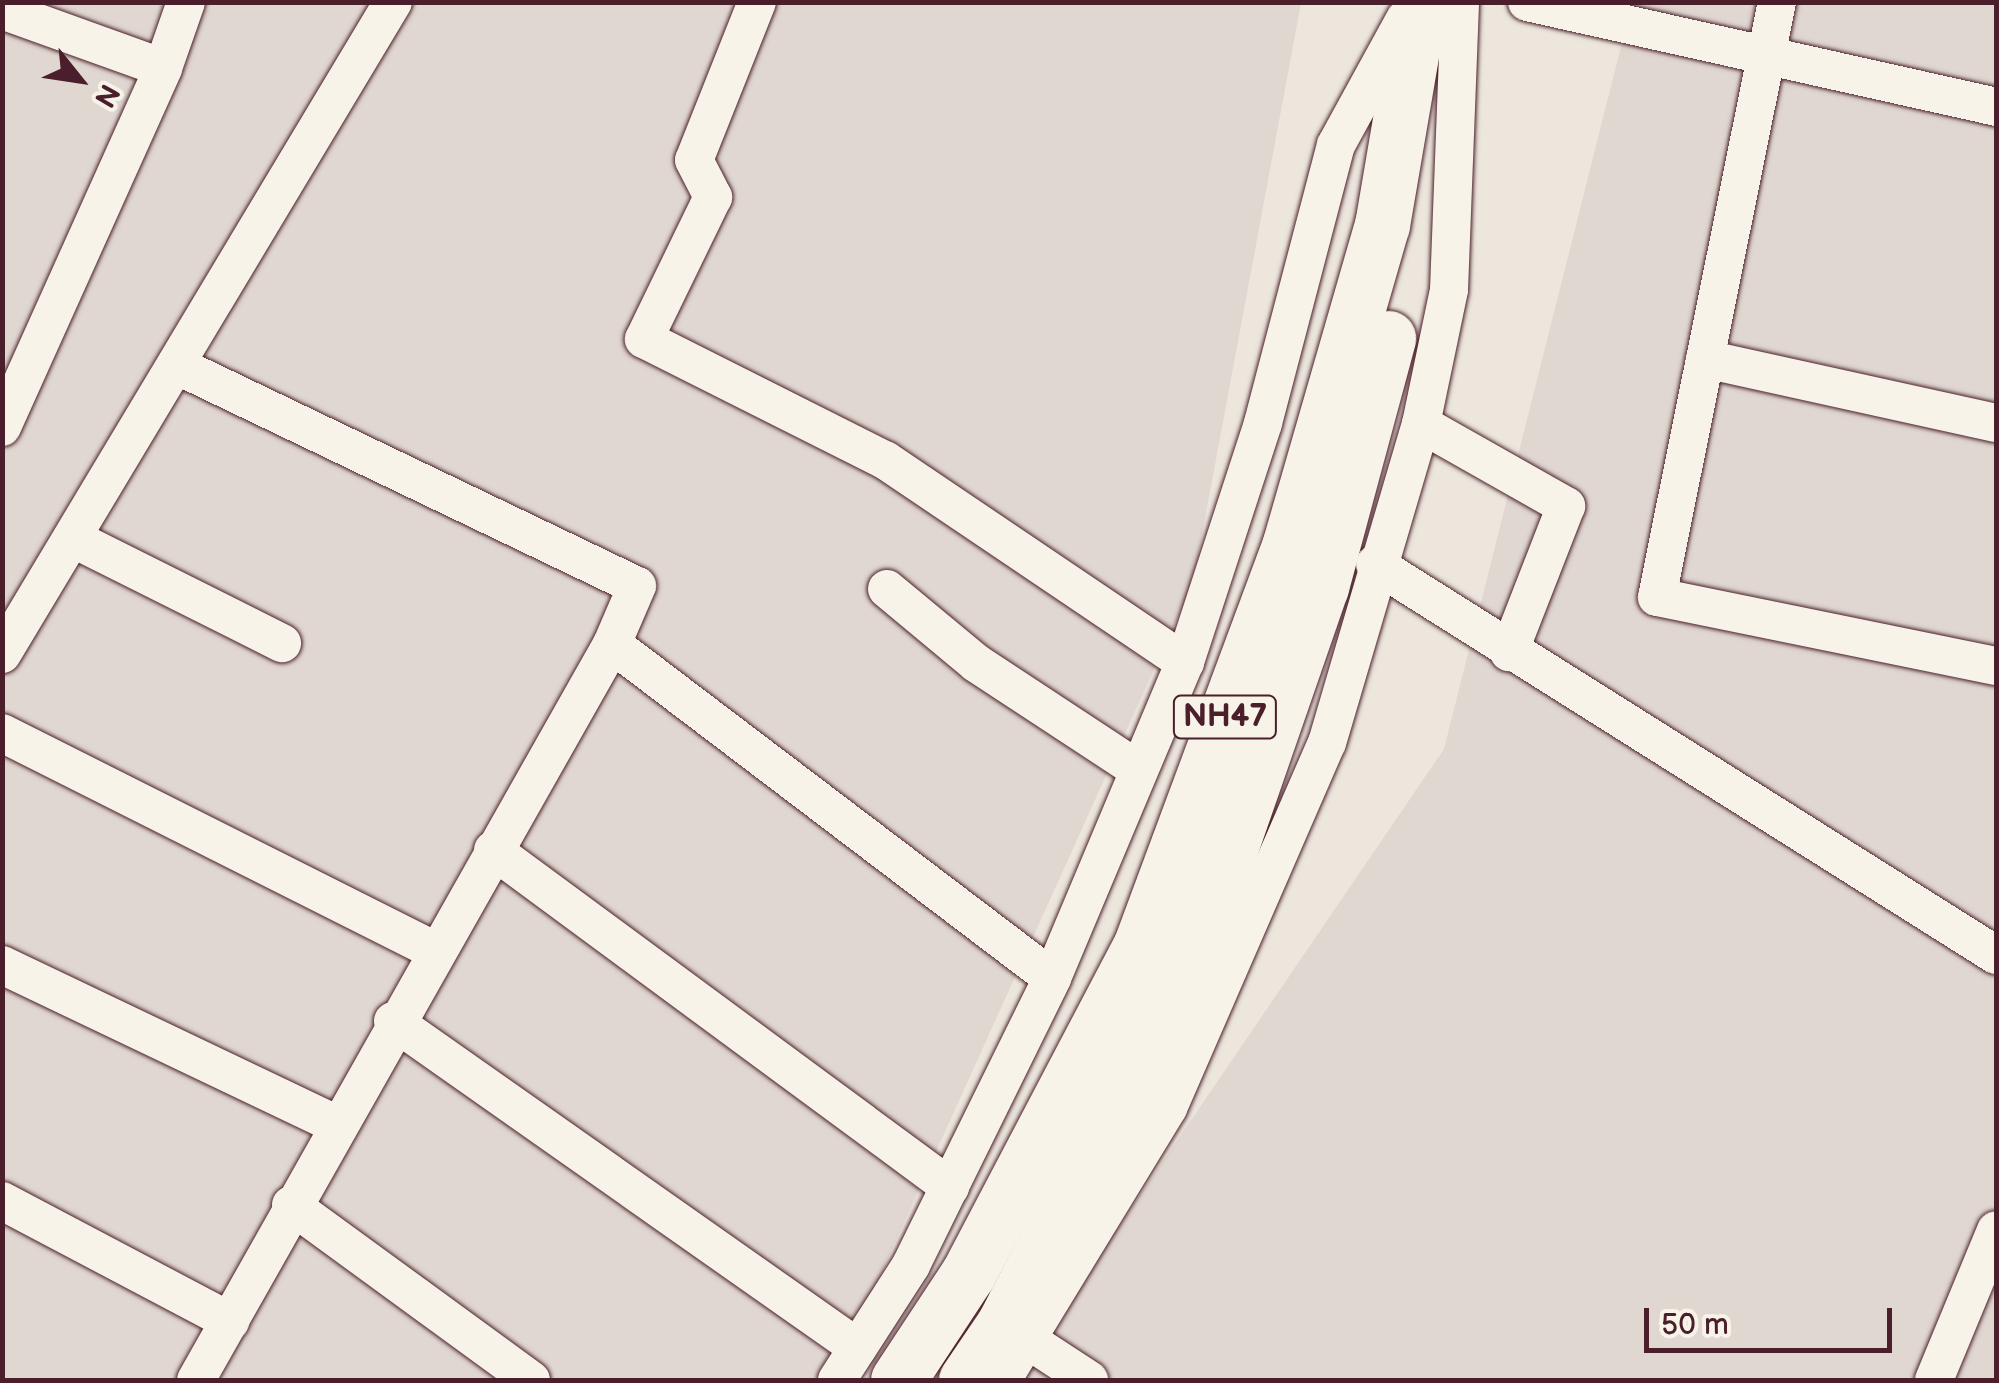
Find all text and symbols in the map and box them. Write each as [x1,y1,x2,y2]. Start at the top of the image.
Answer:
north arrow [30,30,130,130]
text: N [87,78,126,113]
road number: NH47 [1172,690,1278,744]
scale bar [1649,1288,1896,1350]
text: 50 m [1661,1307,1729,1343]

